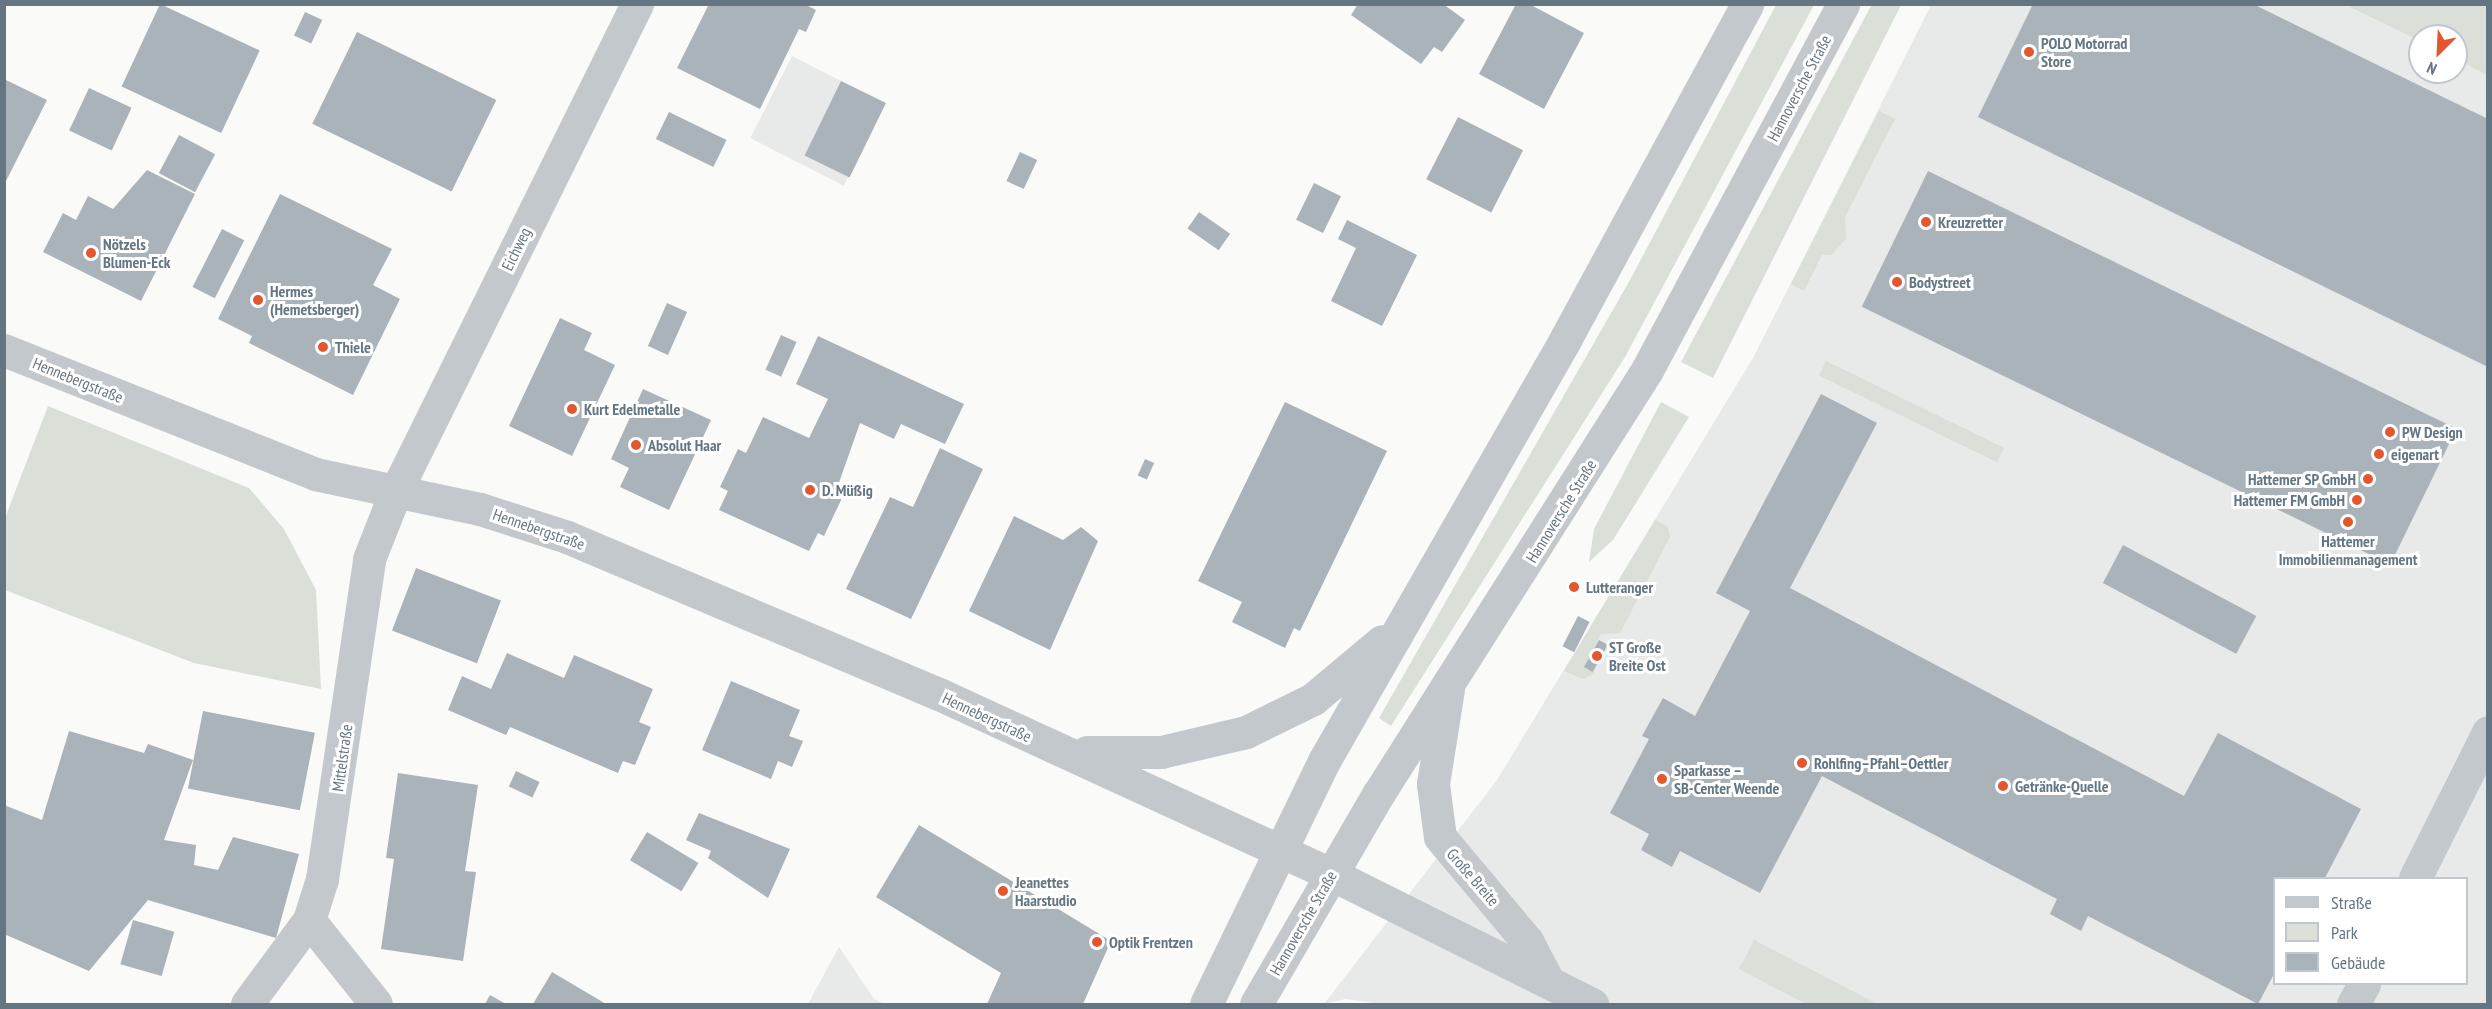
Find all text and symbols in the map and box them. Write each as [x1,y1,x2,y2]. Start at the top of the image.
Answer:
north arrow [2408,24,2468,84]
street label: Hannoversche Straße [1763,32,1835,144]
place label: POLO Motorrad Store [2041,33,2128,71]
marker: POLO Motorrad Store [2022,45,2036,59]
text: N [2423,58,2440,80]
place label: Kreuzretter [1938,212,2003,232]
marker: Kreuzretter [1919,215,1933,229]
street label: Eichweg [497,224,535,274]
place label: Nötzels Blumen-Eck [103,234,170,272]
marker: Nötzels Blumen-Eck [84,246,98,260]
place label: Bodystreet [1909,272,1971,292]
marker: Bodystreet [1890,275,1904,289]
place label: Hermes (Hemetsberger) [270,281,359,319]
marker: Hermes (Hemetsberger) [251,293,265,307]
place label: Thiele [335,337,371,357]
marker: Thiele [316,340,330,354]
street label: Hennebergstraße [30,353,126,407]
place label: Kurt Edelmetalle [584,399,680,419]
marker: Kurt Edelmetalle [565,402,579,416]
place label: PW Design [2402,422,2463,442]
marker: PW Design [2383,425,2397,439]
place label: Absolut Haar [648,435,721,455]
marker: Absolut Haar [629,438,643,452]
place label: eigenart [2391,444,2439,464]
marker: eigenart [2372,447,2386,461]
street label: Hannoversche Straße [1522,456,1600,566]
place label: Hattemer SP GmbH [2247,469,2356,489]
marker: Hattemer SP GmbH [2361,472,2375,486]
place label: D. Müßig [822,480,874,500]
marker: D. Müßig [803,483,817,497]
place label: Hattemer FM GmbH [2234,490,2345,510]
marker: Hattemer FM GmbH [2350,493,2364,507]
street label: Hennebergstraße [491,504,587,554]
marker: Hattemer Immobilienmanagement [2341,515,2355,529]
place label: Hattemer Immobilienmanagement [2279,531,2417,569]
place label: Lutteranger [1586,577,1653,597]
marker: Lutteranger [1567,580,1581,594]
place label: ST Große Breite Ost [1609,637,1666,675]
marker: ST Große Breite Ost [1590,649,1604,663]
street label: Hennebergstraße [940,688,1034,746]
street label: Mittelstraße [328,723,356,793]
place label: Rohlfing–Pfahl–Oettler [1814,753,1949,773]
marker: Rohlfing–Pfahl–Oettler [1795,756,1809,770]
place label: Sparkasse – SB-Center Weende [1674,760,1780,798]
marker: Sparkasse – SB-Center Weende [1655,772,1669,786]
place label: Getränke-Quelle [2015,776,2109,796]
marker: Getränke-Quelle [1996,779,2010,793]
street label: Große Breite [1443,844,1503,910]
street label: Hannoversche Straße [1265,867,1341,979]
place label: Jeanettes Haarstudio [1015,872,1077,910]
legend [2273,877,2468,985]
marker: Jeanettes Haarstudio [996,884,1010,898]
text: Straße [2331,891,2372,914]
text: Park [2331,921,2358,944]
place label: Optik Frentzen [1109,932,1193,952]
marker: Optik Frentzen [1090,935,1104,949]
text: Gebäude [2331,951,2385,974]

